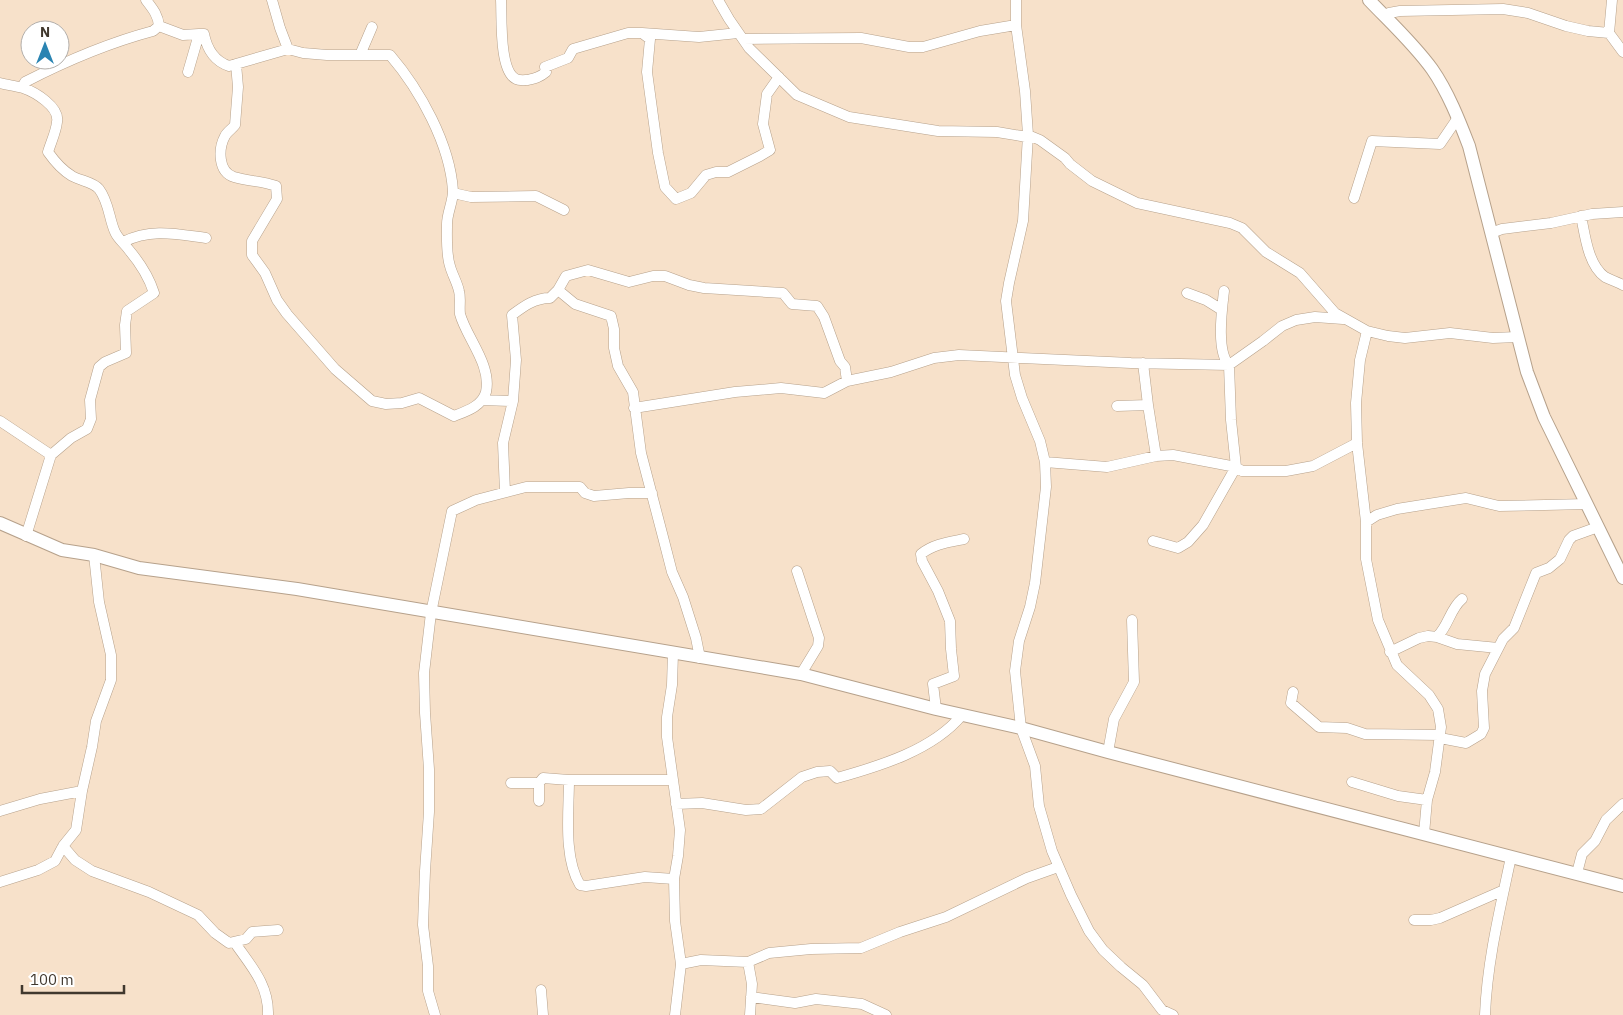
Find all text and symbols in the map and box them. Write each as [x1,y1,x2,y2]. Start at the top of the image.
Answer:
north arrow [20,20,70,70]
text: N [40,23,50,41]
scale bar [22,962,125,994]
text: 100 m [30,970,74,989]

